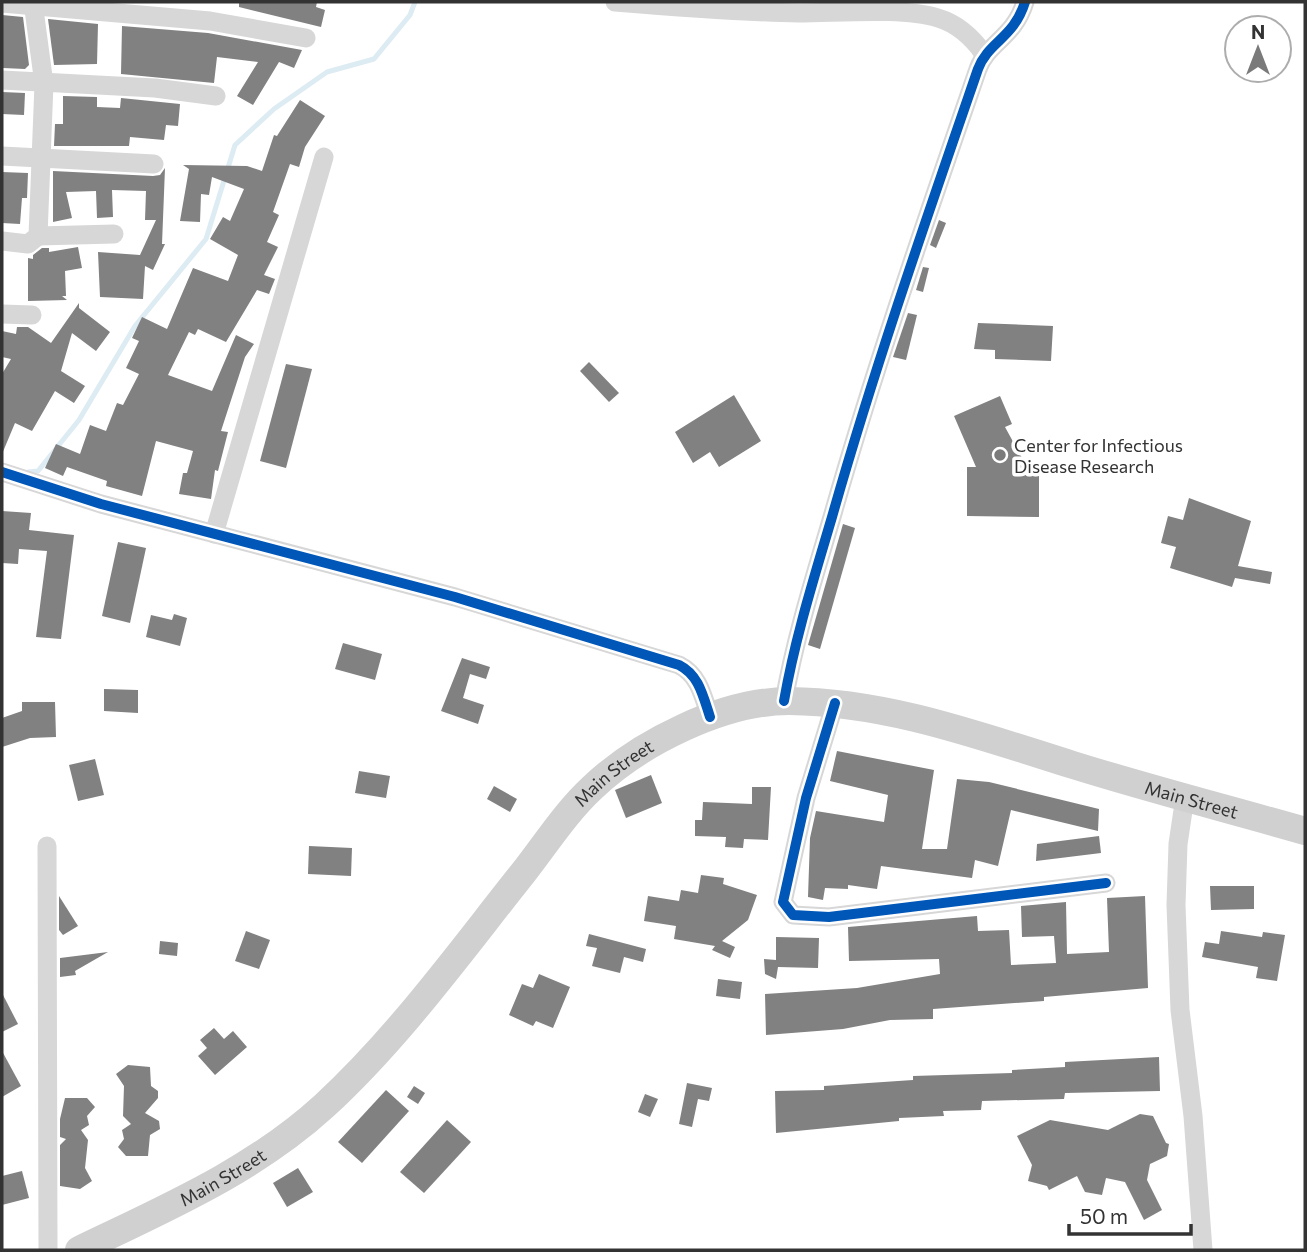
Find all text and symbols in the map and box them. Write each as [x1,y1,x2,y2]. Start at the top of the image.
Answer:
north arrow [1223,14,1293,84]
text: N [1251,20,1265,43]
place label: Center for Infectious Disease Research [1014,434,1183,477]
marker: Center for Infectious Disease Research [992,447,1008,463]
street label: Main Street [569,735,657,811]
street label: Main Street [1142,776,1241,823]
street label: Main Street [176,1144,270,1210]
scale bar [1069,1192,1192,1236]
text: 50 m [1080,1203,1128,1228]

